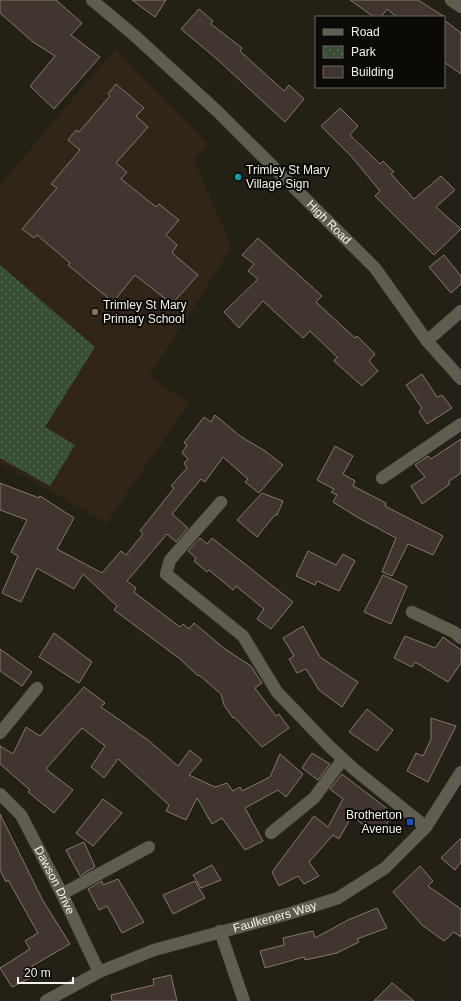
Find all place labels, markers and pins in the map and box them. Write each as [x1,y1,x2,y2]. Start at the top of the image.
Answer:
place label: Trimley St Mary Village Sign [246,163,330,191]
marker: Trimley St Mary Village Sign [233,172,243,182]
place label: Trimley St Mary Primary School [103,298,187,326]
marker: Trimley St Mary Primary School [90,307,100,317]
place label: Brotherton Avenue [346,808,402,836]
marker: Brotherton Avenue [405,817,415,827]

